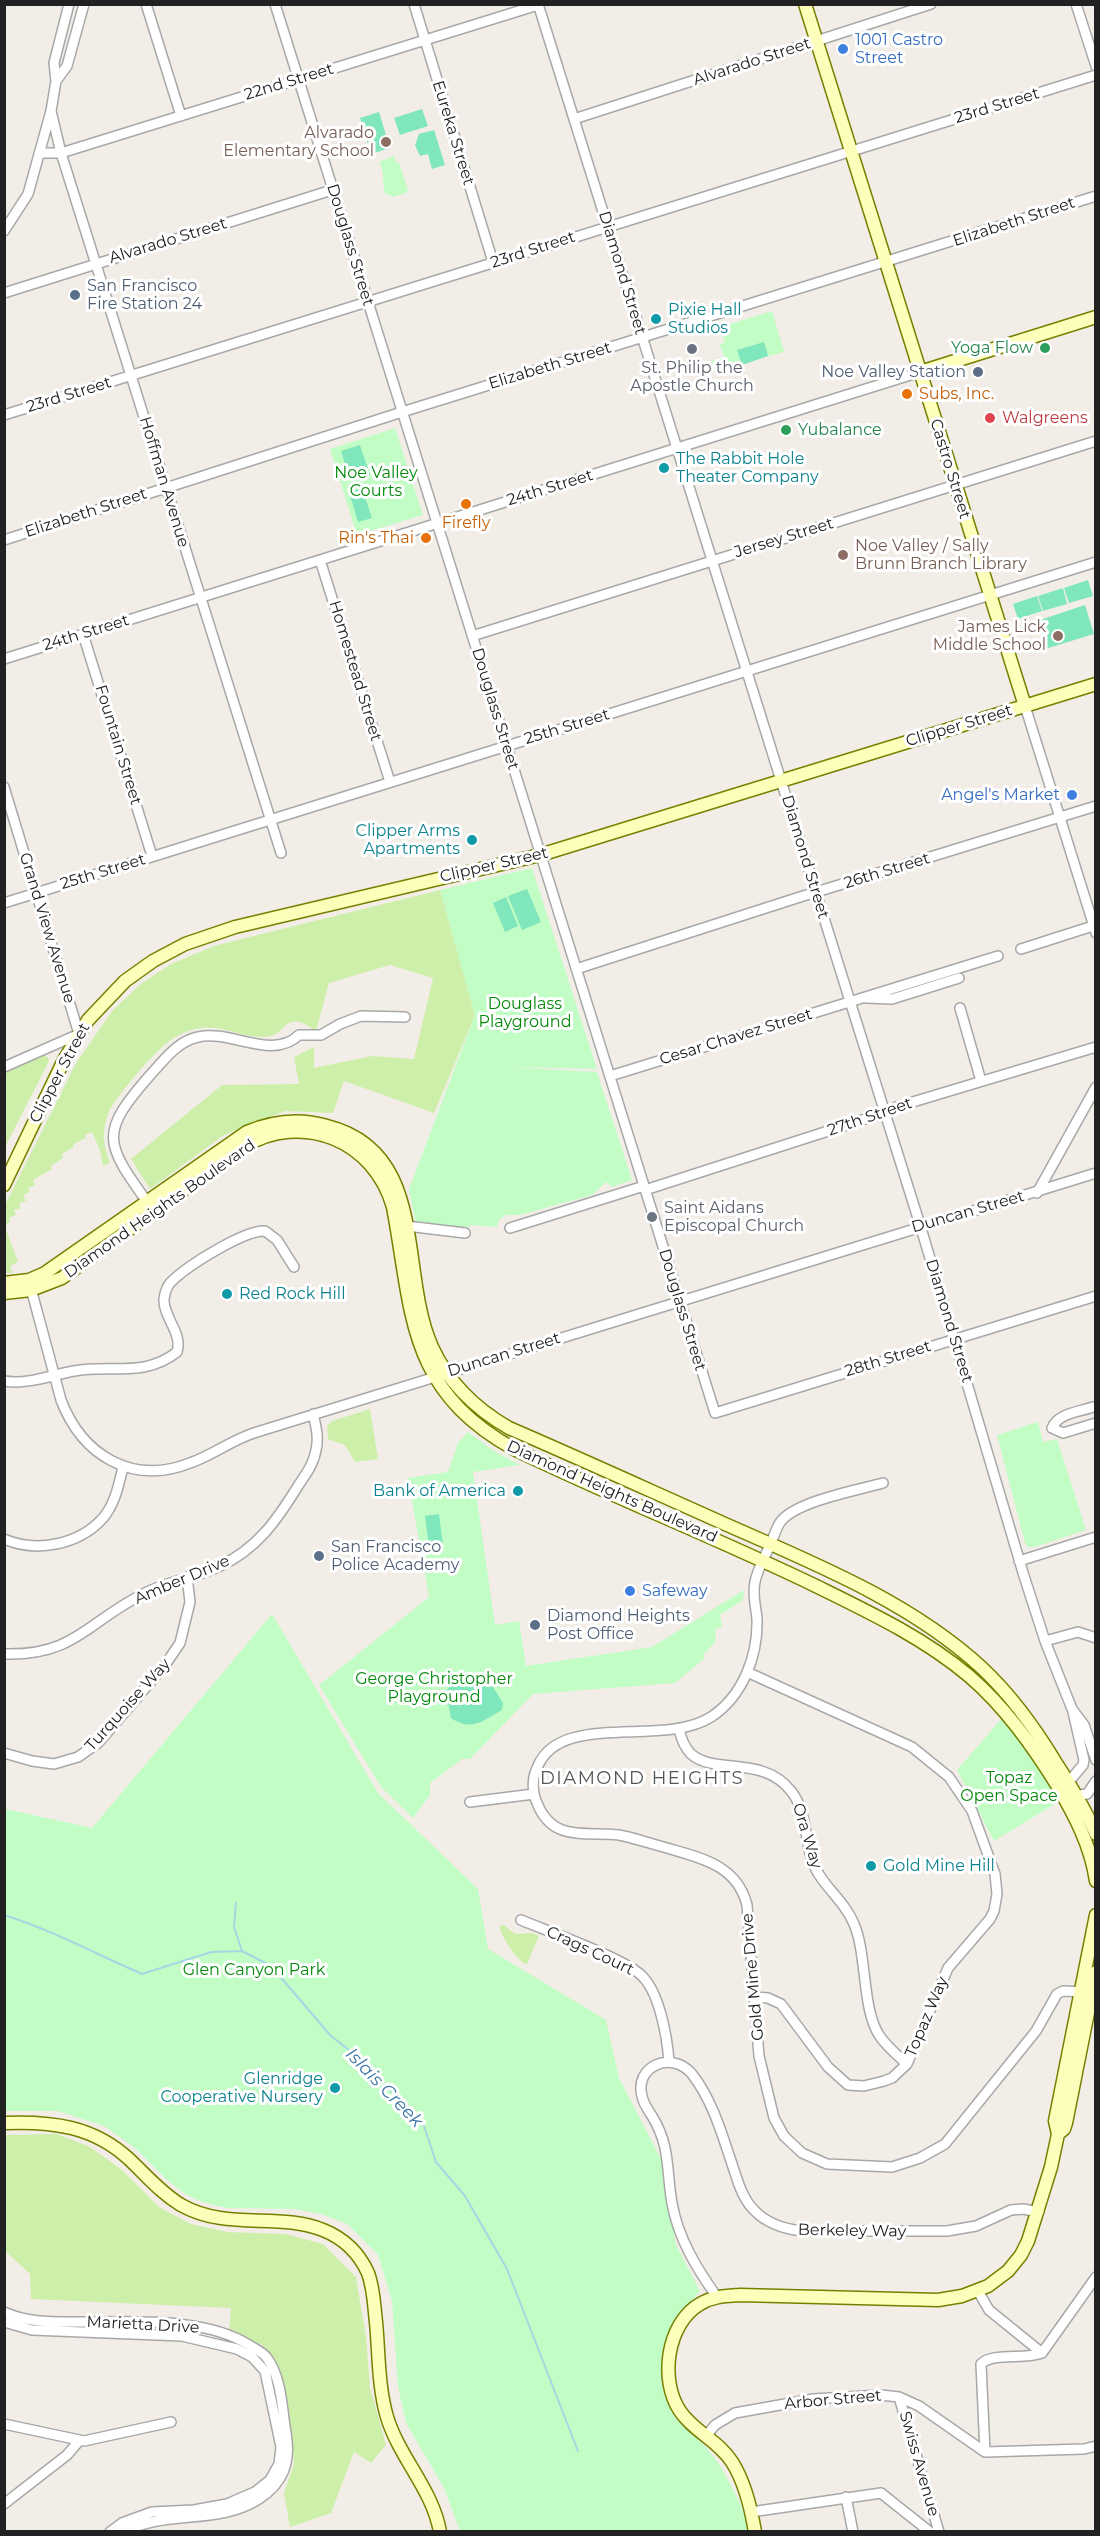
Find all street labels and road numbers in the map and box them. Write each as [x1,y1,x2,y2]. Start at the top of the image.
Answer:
street label: Alvarado Street [691,34,813,90]
street label: 22nd Street [242,59,336,105]
street label: Eureka Street [428,78,478,188]
street label: 23rd Street [952,84,1042,128]
street label: Douglass Street [322,182,378,308]
street label: Elizabeth Street [950,193,1078,251]
street label: Diamond Street [594,209,650,337]
street label: Alvarado Street [107,214,229,268]
street label: 23rd Street [488,227,578,273]
street label: Elizabeth Street [486,338,614,394]
street label: 23rd Street [24,373,114,417]
street label: Hoffman Avenue [135,414,193,550]
street label: Castro Street [926,417,974,521]
street label: 24th Street [505,466,595,510]
street label: Elizabeth Street [22,484,150,542]
street label: Jersey Street [732,514,836,562]
street label: Homestead Street [324,598,386,744]
street label: 24th Street [41,611,131,655]
street label: Douglass Street [467,646,523,772]
street label: Fountain Street [91,683,145,807]
street label: Clipper Street [903,701,1015,751]
street label: 25th Street [522,705,612,749]
street label: Diamond Street [777,793,833,921]
street label: Clipper Street [438,843,550,887]
street label: 26th Street [842,849,932,893]
street label: Grand View Avenue [15,850,79,1006]
street label: 25th Street [58,850,148,894]
street label: Cesar Chavez Street [657,1005,815,1069]
street label: Clipper Street [26,1020,94,1126]
street label: 27th Street [825,1094,915,1140]
street label: Diamond Heights Boulevard [61,1136,259,1282]
street label: Duncan Street [909,1187,1027,1237]
street label: Douglass Street [654,1247,710,1373]
street label: Diamond Street [921,1257,977,1385]
street label: Duncan Street [445,1329,563,1381]
street label: 28th Street [843,1337,933,1381]
street label: Diamond Heights Boulevard [504,1437,720,1547]
street label: Amber Drive [132,1551,232,1609]
street label: Turquoise Way [81,1655,175,1755]
street label: Ora Way [788,1801,826,1871]
street label: Gold Mine Drive [738,1912,768,2042]
street label: Crags Court [543,1922,637,1980]
street label: Topaz Way [901,1974,953,2060]
street label: Berkeley Way [798,2220,906,2242]
street label: Marietta Drive [86,2312,200,2338]
street label: Arbor Street [784,2386,882,2414]
street label: Swiss Avenue [895,2409,943,2519]

